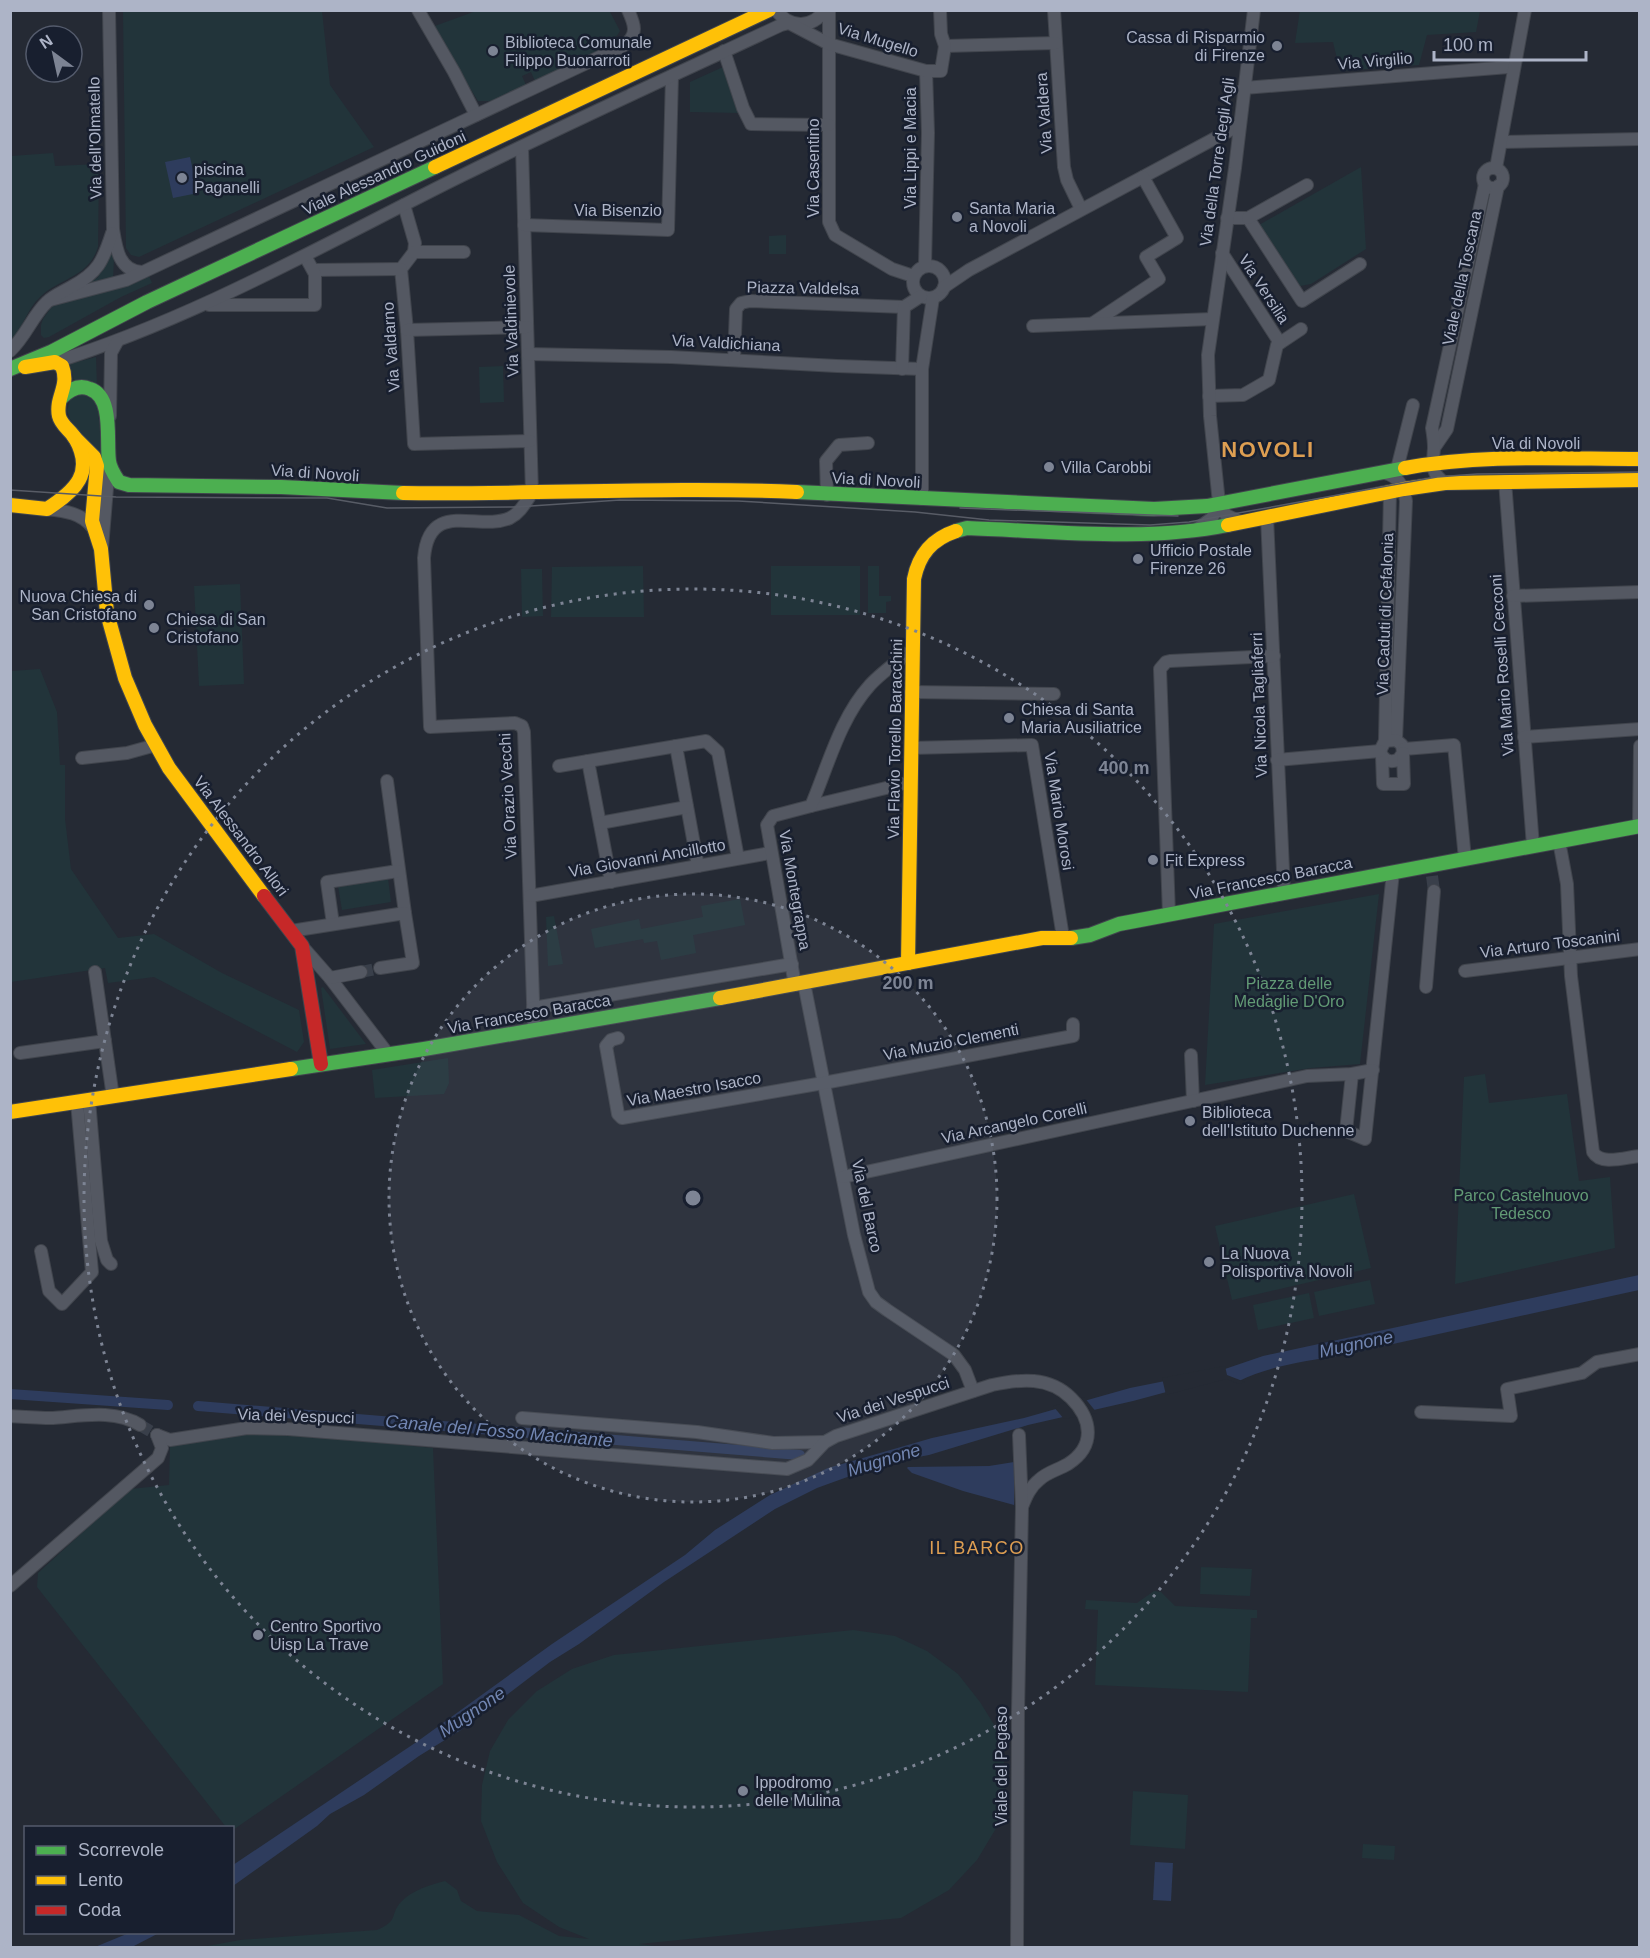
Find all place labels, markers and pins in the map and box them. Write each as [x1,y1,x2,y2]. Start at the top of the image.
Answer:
place label: Cassa di Risparmio di Firenze [1126,29,1265,64]
place label: Biblioteca Comunale Filippo Buonarroti [505,34,652,69]
marker: Cassa di Risparmio di Firenze [1270,39,1284,53]
marker: Biblioteca Comunale Filippo Buonarroti [486,44,500,58]
place label: piscina Paganelli [194,161,260,196]
marker: piscina Paganelli [175,171,189,185]
place label: Santa Maria a Novoli [969,200,1055,235]
marker: Santa Maria a Novoli [950,210,964,224]
place label: Villa Carobbi [1061,459,1151,476]
marker: Villa Carobbi [1042,460,1056,474]
place label: Ufficio Postale Firenze 26 [1150,542,1252,577]
marker: Ufficio Postale Firenze 26 [1131,552,1145,566]
place label: Nuova Chiesa di San Cristofano [20,588,137,623]
marker: Nuova Chiesa di San Cristofano [142,598,156,612]
place label: Chiesa di San Cristofano [166,611,266,646]
marker: Chiesa di San Cristofano [147,621,161,635]
place label: Chiesa di Santa Maria Ausiliatrice [1021,701,1142,736]
marker: Chiesa di Santa Maria Ausiliatrice [1002,711,1016,725]
place label: Fit Express [1165,852,1245,869]
marker: Fit Express [1146,853,1160,867]
place label: Biblioteca dell'Istituto Duchenne [1202,1104,1355,1139]
marker: Biblioteca dell'Istituto Duchenne [1183,1114,1197,1128]
centre of rings [683,1188,703,1208]
place label: La Nuova Polisportiva Novoli [1221,1245,1353,1280]
marker: La Nuova Polisportiva Novoli [1202,1255,1216,1269]
place label: Centro Sportivo Uisp La Trave [270,1618,381,1653]
marker: Centro Sportivo Uisp La Trave [251,1628,265,1642]
place label: Ippodromo delle Mulina [755,1774,840,1809]
marker: Ippodromo delle Mulina [736,1784,750,1798]

